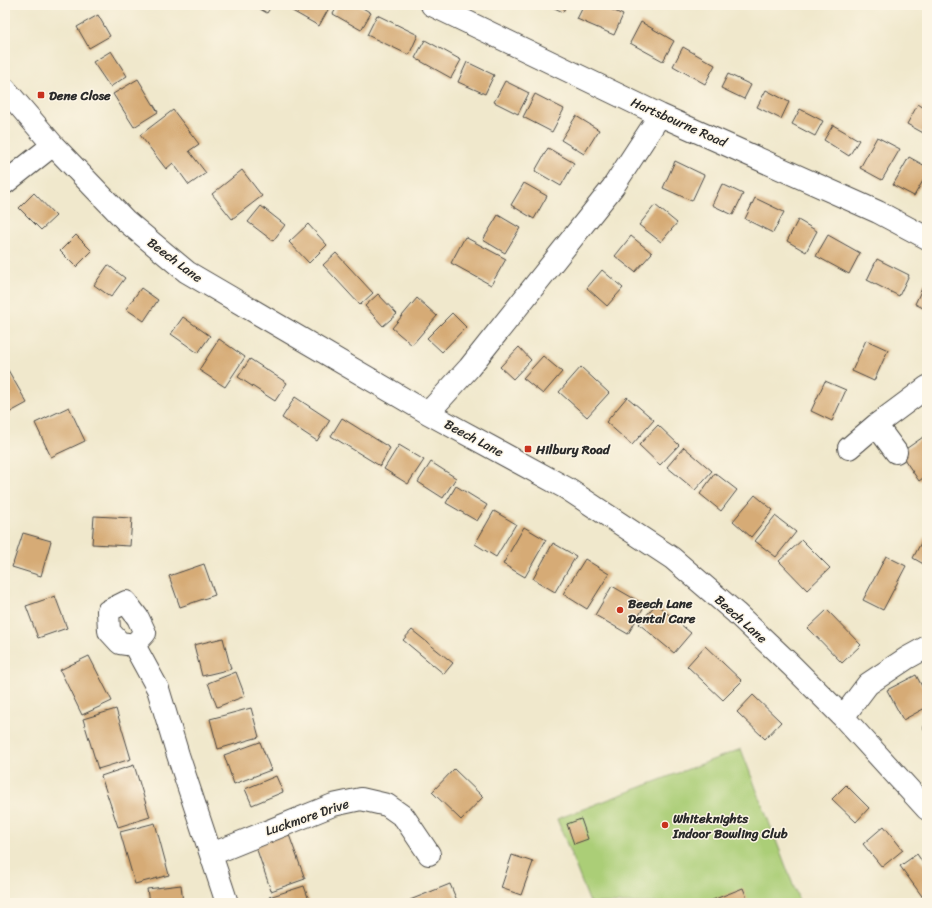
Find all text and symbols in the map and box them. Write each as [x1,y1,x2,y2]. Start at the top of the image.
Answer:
place label: Dene Close [49,84,111,107]
marker: Dene Close [36,90,46,100]
street label: Hartsbourne Road [627,91,732,154]
street label: Beech Lane [142,231,208,289]
street label: Beech Lane [440,413,508,463]
place label: Hilbury Road [535,438,611,461]
marker: Hilbury Road [523,444,533,454]
street label: Beech Lane [709,589,773,649]
place label: Beech Lane Dental Care [628,592,696,630]
marker: Beech Lane Dental Care [615,605,625,615]
street label: Luckmore Drive [262,792,352,842]
place label: Whiteknights Indoor Bowling Club [672,807,788,845]
marker: Whiteknights Indoor Bowling Club [660,820,670,830]

